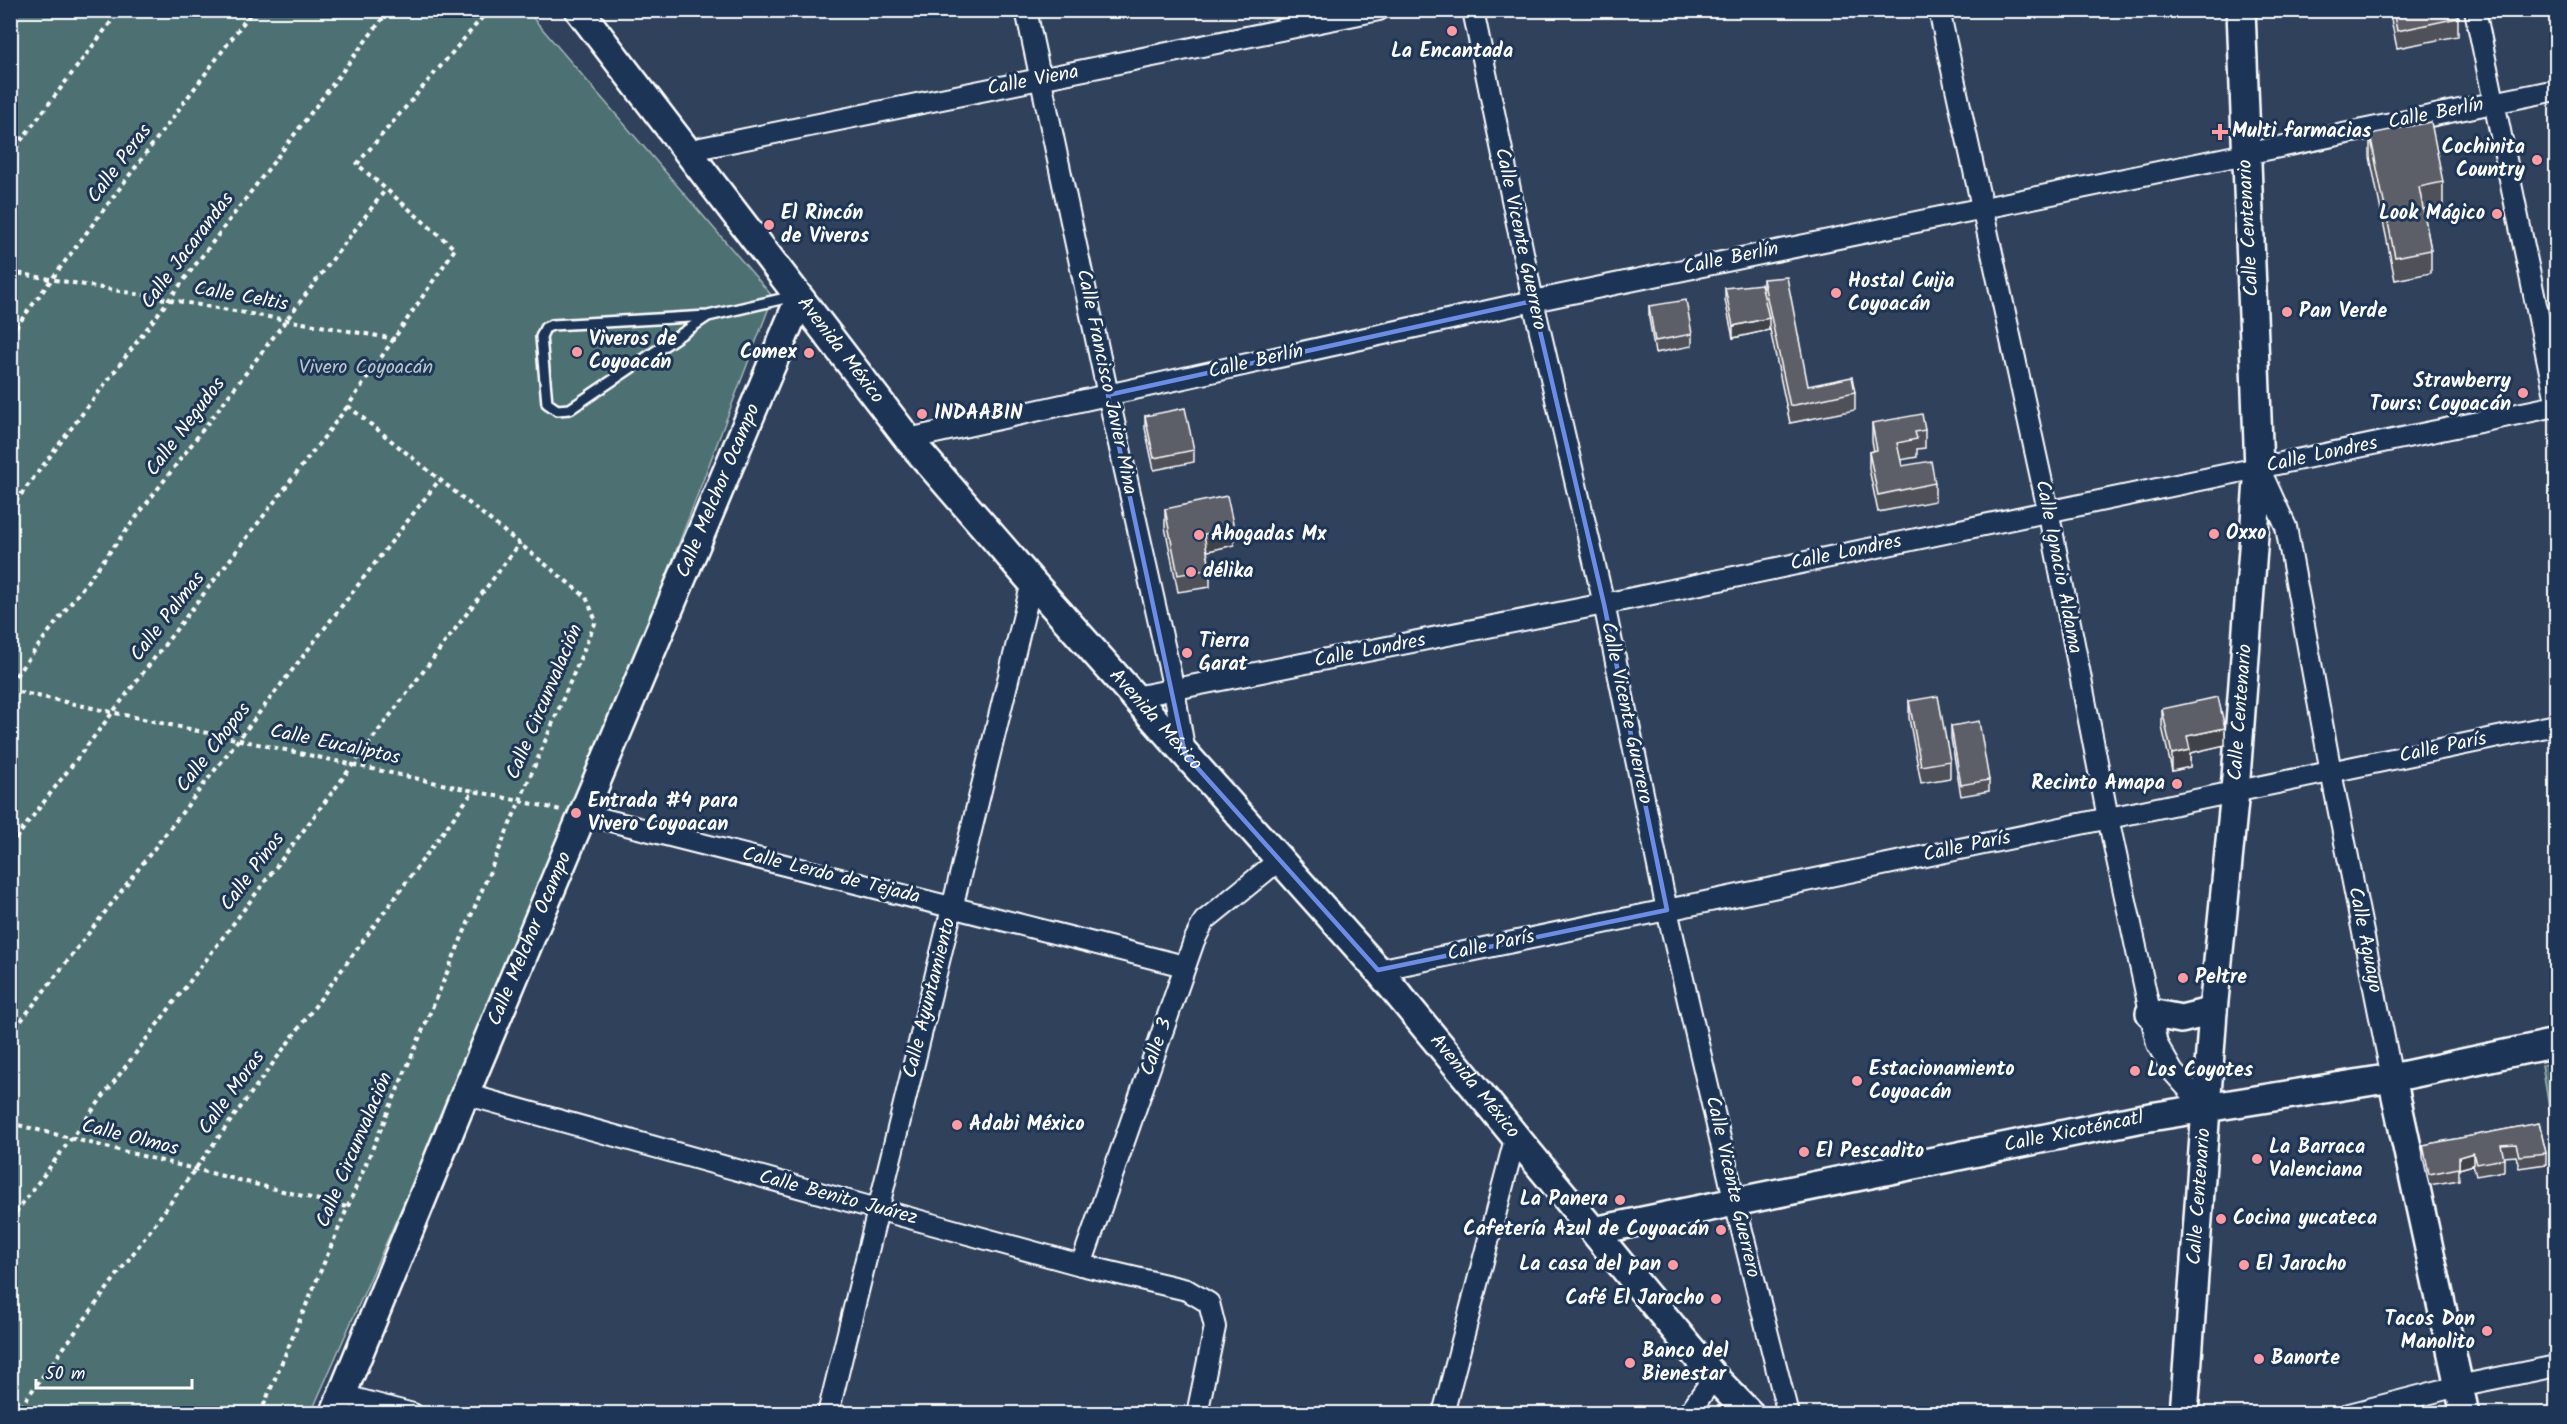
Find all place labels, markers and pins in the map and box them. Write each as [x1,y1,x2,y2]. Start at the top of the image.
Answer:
marker: La Encantada [1445,24,1459,38]
place label: La Encantada [1391,36,1513,68]
place label: Multi farmacias [2232,116,2372,148]
marker: Multi farmacias [2213,125,2227,139]
place label: Cochinita Country [2442,132,2526,187]
marker: Cochinita Country [2530,153,2544,167]
place label: El Rincón de Viveros [781,198,870,253]
place label: Look Mágico [2379,198,2485,230]
marker: Look Mágico [2490,207,2504,221]
marker: El Rincón de Viveros [762,218,776,232]
place label: Hostal Cuija Coyoacán [1848,266,1954,321]
marker: Hostal Cuija Coyoacán [1829,286,1843,300]
place label: Pan Verde [2299,296,2387,328]
marker: Pan Verde [2280,305,2294,319]
place label: Viveros de Coyoacán [589,324,677,379]
place label: Comex [740,337,798,369]
marker: Viveros de Coyoacán [570,345,584,359]
marker: Comex [802,346,816,360]
place label: Strawberry Tours: Coyoacán [2370,366,2512,421]
marker: Strawberry Tours: Coyoacán [2516,386,2530,400]
place label: INDAABIN [934,398,1023,430]
marker: INDAABIN [915,407,929,421]
place label: Oxxo [2226,518,2266,550]
place label: Ahogadas Mx [1211,519,1327,551]
marker: Oxxo [2207,527,2221,541]
marker: Ahogadas Mx [1192,528,1206,542]
place label: délika [1203,556,1253,588]
marker: délika [1184,565,1198,579]
place label: Tierra Garat [1199,626,1250,681]
marker: Tierra Garat [1180,646,1194,660]
place label: Recinto Amapa [2031,768,2165,800]
marker: Recinto Amapa [2170,777,2184,791]
place label: Entrada #4 para Vivero Coyoacan [588,786,738,841]
marker: Entrada #4 para Vivero Coyoacan [569,806,583,820]
place label: Peltre [2195,962,2247,994]
marker: Peltre [2176,971,2190,985]
place label: Estacionamiento Coyoacán [1869,1054,2015,1109]
place label: Los Coyotes [2147,1055,2254,1087]
marker: Los Coyotes [2128,1064,2142,1078]
marker: Estacionamiento Coyoacán [1850,1074,1864,1088]
place label: Adabi México [969,1109,1085,1141]
marker: Adabi México [950,1118,964,1132]
place label: La Barraca Valenciana [2269,1132,2365,1187]
place label: El Pescadito [1816,1136,1924,1168]
marker: El Pescadito [1797,1145,1811,1159]
marker: La Barraca Valenciana [2250,1152,2264,1166]
place label: La Panera [1520,1184,1608,1216]
marker: La Panera [1613,1193,1627,1207]
place label: Cocina yucateca [2233,1203,2377,1235]
marker: Cocina yucateca [2214,1212,2228,1226]
place label: Cafetería Azul de Coyoacán [1463,1214,1709,1246]
marker: Cafetería Azul de Coyoacán [1714,1223,1728,1237]
place label: La casa del pan [1519,1249,1661,1281]
place label: El Jarocho [2256,1249,2346,1281]
marker: La casa del pan [1666,1258,1680,1272]
marker: El Jarocho [2237,1258,2251,1272]
place label: Café El Jarocho [1566,1283,1704,1315]
marker: Café El Jarocho [1709,1292,1723,1306]
place label: Tacos Don Manolito [2384,1304,2475,1359]
marker: Tacos Don Manolito [2480,1324,2494,1338]
place label: Banco del Bienestar [1642,1336,1729,1391]
place label: Banorte [2271,1343,2340,1375]
marker: Banorte [2252,1352,2266,1366]
marker: Banco del Bienestar [1623,1356,1637,1370]

